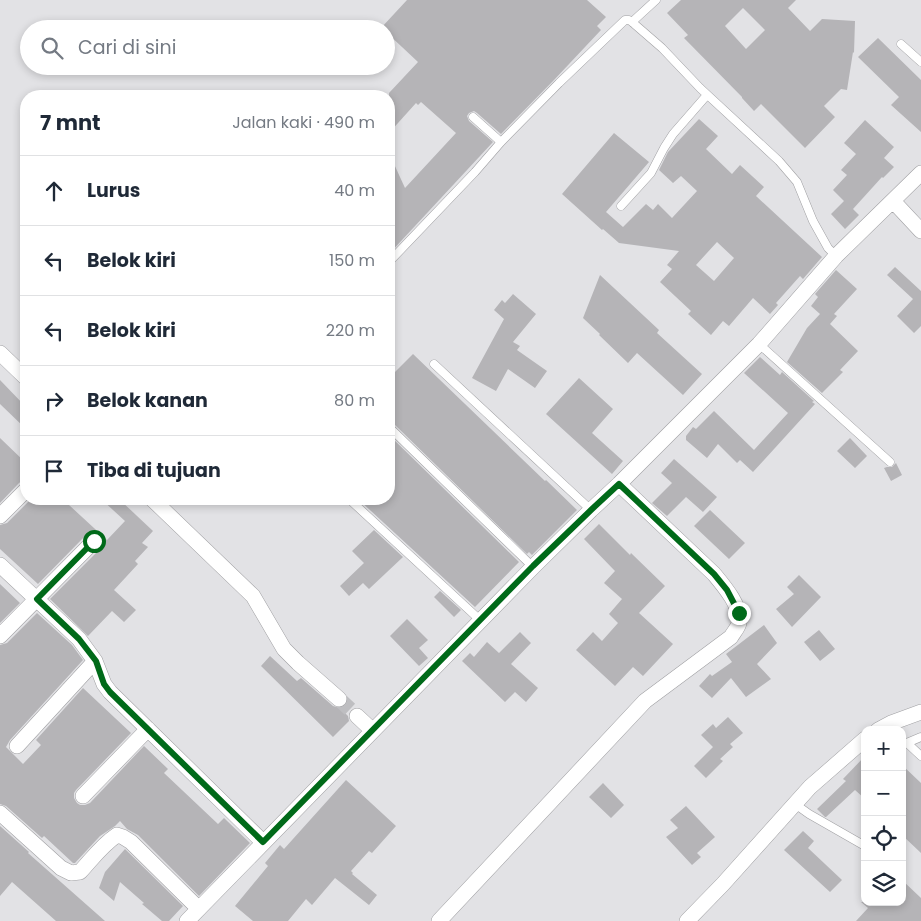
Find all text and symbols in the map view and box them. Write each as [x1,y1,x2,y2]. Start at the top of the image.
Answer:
search box [20,20,395,75]
icon: search [38,34,66,62]
text: Cari di sini [78,34,176,61]
text: 7 mnt [40,108,101,137]
text: Jalan kaki · 490 m [232,111,375,134]
icon: ahead [40,177,68,205]
text: Lurus [87,177,140,204]
text: 40 m [334,179,375,202]
icon: left [40,247,68,275]
text: Belok kiri [87,247,176,274]
text: 150 m [329,249,375,272]
icon: left [40,317,68,345]
text: Belok kiri [87,317,176,344]
text: 220 m [326,319,375,342]
icon: right [40,387,68,415]
text: Belok kanan [87,387,208,414]
text: 80 m [334,389,375,412]
icon: arrive [40,457,68,485]
text: Tiba di tujuan [87,457,221,484]
route start [83,530,106,553]
route end [728,602,751,625]
map controls [861,726,906,906]
button: + [861,726,906,771]
button: − [861,771,906,816]
button: locate [861,816,906,861]
button: layers [861,861,906,906]

